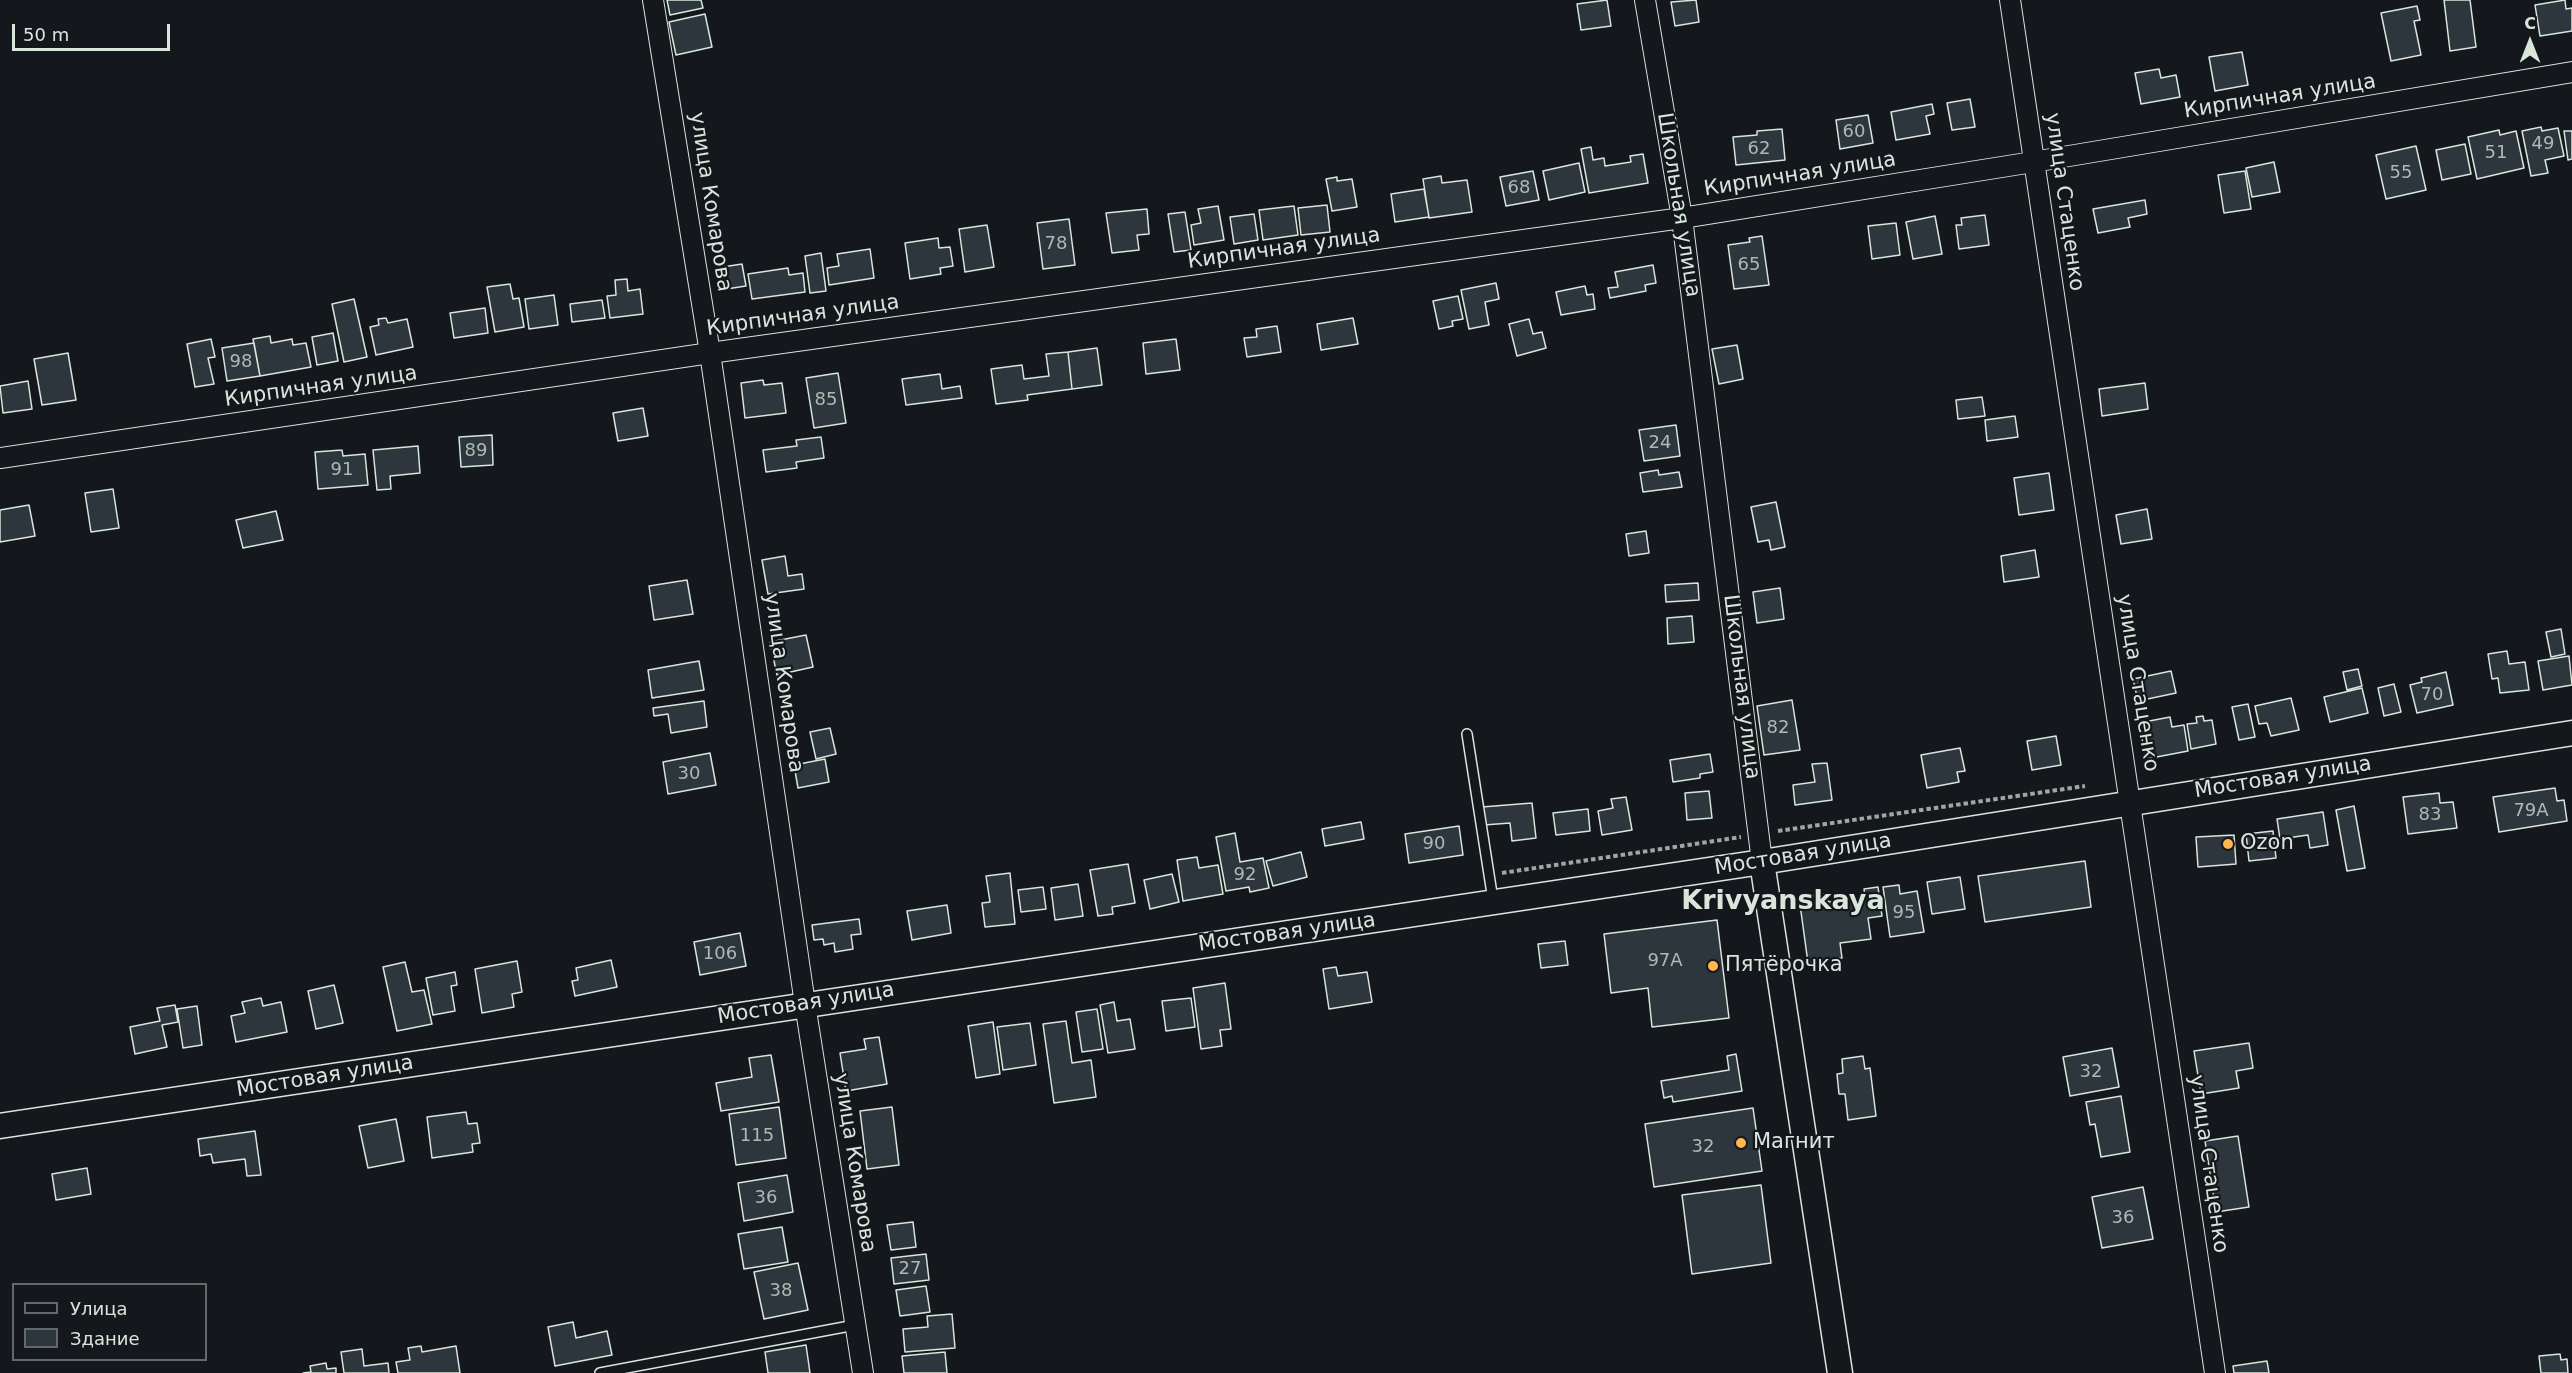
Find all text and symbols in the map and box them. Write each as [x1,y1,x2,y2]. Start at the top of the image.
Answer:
scale bar [15,12,172,50]
north arrow [2500,12,2560,72]
text: С [2524,14,2536,33]
text: 50 m [23,24,69,45]
street label: Кирпичная улица [2182,69,2378,125]
street label: улица Комарова [683,111,737,293]
street label: Школьная улица [1651,111,1705,299]
street label: улица Стаценко [2039,111,2089,293]
house number: 60 [1843,121,1865,143]
house number: 49 [2532,133,2554,155]
house number: 62 [1748,138,1770,160]
house number: 51 [2485,142,2507,164]
street label: Кирпичная улица [1702,147,1898,203]
house number: 55 [2390,162,2412,184]
house number: 68 [1508,177,1530,199]
street label: Кирпичная улица [1186,223,1382,275]
house number: 78 [1045,233,1067,255]
house number: 65 [1738,254,1760,276]
street label: Кирпичная улица [705,290,901,342]
house number: 98 [230,351,252,373]
street label: Кирпичная улица [223,361,419,413]
house number: 85 [815,389,837,411]
house number: 24 [1649,432,1671,454]
house number: 89 [465,440,487,462]
house number: 91 [331,459,353,481]
street label: улица Комарова [758,592,808,774]
street label: улица Стаценко [2111,592,2163,774]
street label: Школьная улица [1717,593,1765,781]
house number: 70 [2421,684,2443,706]
house number: 82 [1767,717,1789,739]
street label: Мостовая улица [2193,752,2373,804]
house number: 30 [678,763,700,785]
house number: 79А [2513,800,2549,822]
house number: 83 [2419,804,2441,826]
street label: Мостовая улица [1713,829,1893,881]
place label: Ozon [2240,831,2294,857]
house number: 90 [1423,833,1445,855]
marker: Ozon [2221,837,2235,851]
house number: 92 [1234,864,1256,886]
district label: Krivyanskaya [1681,886,1885,918]
house number: 95 [1893,902,1915,924]
street label: Мостовая улица [1197,908,1377,958]
house number: 106 [703,943,737,965]
house number: 97А [1647,950,1683,972]
place label: Пятёрочка [1725,953,1843,979]
marker: Пятёрочка [1706,959,1720,973]
street label: Мостовая улица [716,978,896,1030]
street label: Мостовая улица [235,1051,415,1103]
house number: 32 [2080,1061,2102,1083]
street label: улица Комарова [827,1072,881,1254]
street label: улица Стаценко [2183,1073,2233,1255]
house number: 115 [740,1125,774,1147]
place label: Магнит [1753,1130,1835,1156]
house number: 32 [1692,1136,1714,1158]
marker: Магнит [1734,1136,1748,1150]
house number: 36 [755,1187,777,1209]
house number: 36 [2112,1207,2134,1229]
house number: 27 [899,1258,921,1280]
house number: 38 [770,1280,792,1302]
legend [12,1283,207,1361]
text: Улица [70,1298,127,1319]
text: Здание [70,1328,140,1349]

